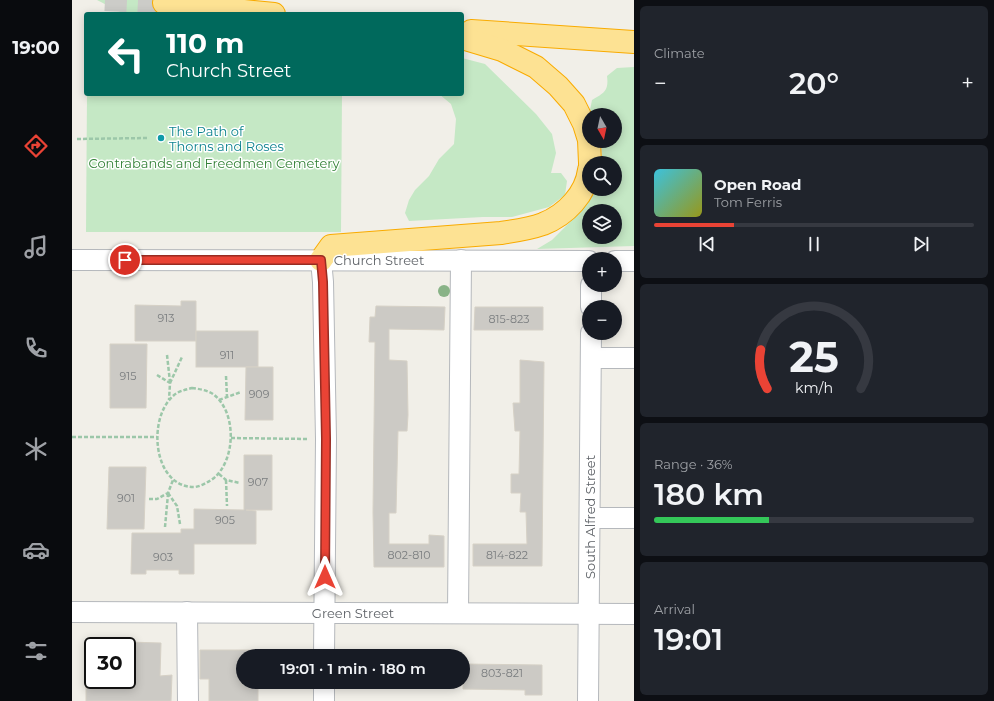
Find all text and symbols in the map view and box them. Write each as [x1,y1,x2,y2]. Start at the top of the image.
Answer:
text: 110 m [166,26,244,60]
icon: left [100,28,152,80]
text: 19:00 [12,37,60,59]
text: Climate [654,45,705,61]
text: Church Street [166,60,291,82]
text: 20° [789,65,839,102]
text: − [654,70,667,97]
text: + [961,70,974,97]
north arrow [582,108,622,148]
map controls [582,108,622,340]
place label: The Path of Thorns and Roses [169,123,284,154]
icon: directions [22,132,50,160]
marker: The Path of Thorns and Roses [156,133,166,143]
park label: Contrabands and Freedmen Cemetery [89,155,340,171]
button: search [582,156,622,196]
text: Open Road [714,175,802,194]
text: Tom Ferris [714,194,782,210]
button: layers [582,204,622,244]
icon: music [22,233,50,261]
icon: previous [696,233,718,255]
icon: pause [803,233,825,255]
icon: next [910,233,932,255]
pin [108,243,142,277]
icon: arrive [114,249,136,271]
street label: Church Street [334,252,424,268]
button: + [582,252,622,292]
button: − [582,300,622,340]
house number: 913 [158,311,174,325]
house number: 815-823 [489,312,529,326]
text: 25 [789,331,839,381]
icon: phone [22,334,50,362]
house number: 911 [220,348,234,362]
house number: 915 [120,369,136,383]
text: km/h [795,378,833,396]
house number: 909 [249,387,270,401]
icon: climate [22,435,50,463]
street label: South Alfred Street [582,455,598,579]
text: Range · 36% [654,456,732,472]
house number: 907 [248,475,268,489]
text: 180 km [654,476,764,513]
house number: 901 [117,491,135,505]
house number: 905 [215,513,235,527]
icon: car [22,536,50,564]
house number: 802-810 [388,548,430,562]
house number: 814-822 [486,548,528,562]
house number: 903 [153,550,173,564]
position arrow [304,556,346,598]
text: Arrival [654,601,695,617]
street label: Green Street [312,605,394,621]
text: 19:01 [654,621,723,658]
icon: filters [22,637,50,665]
speed limit sign: 30 [84,637,136,689]
text: 19:01 · 1 min · 180 m [280,659,426,678]
house number: 803-821 [481,666,523,680]

